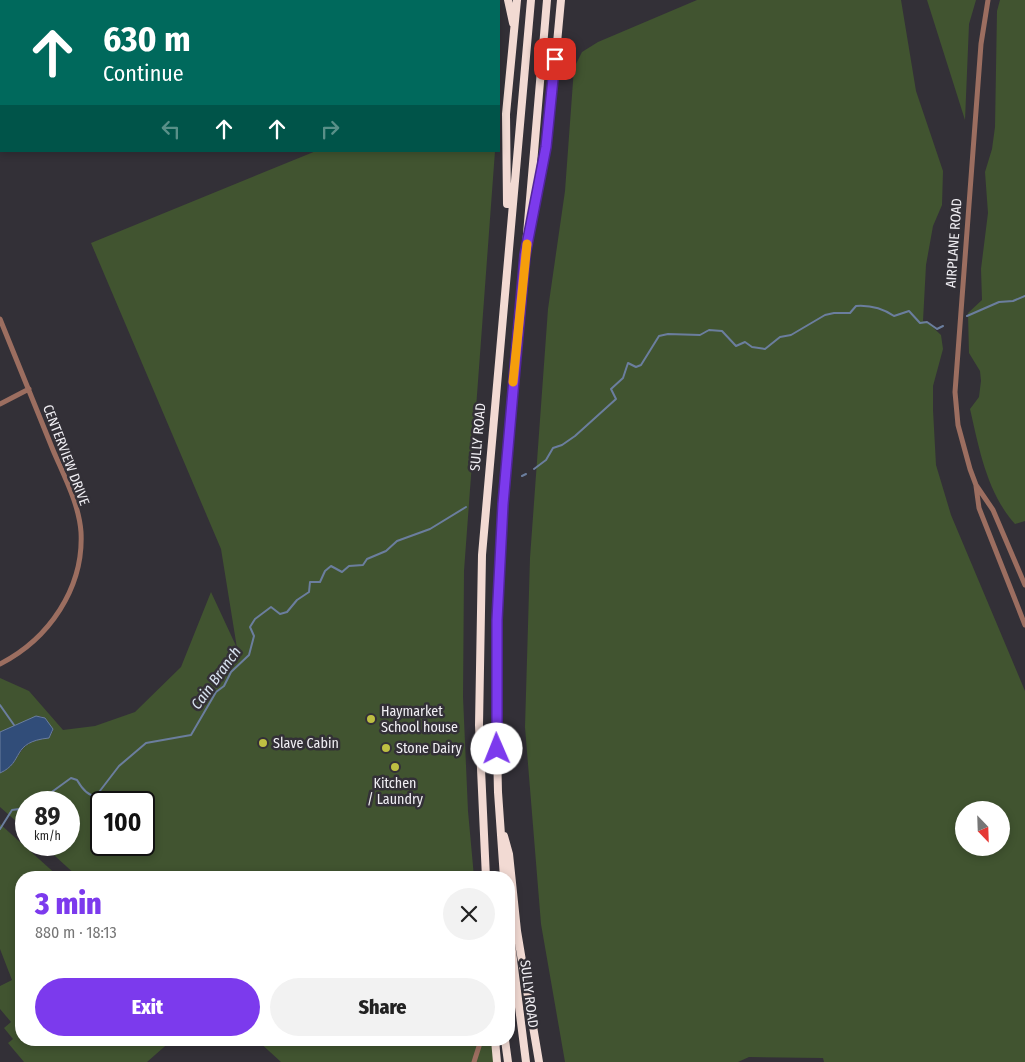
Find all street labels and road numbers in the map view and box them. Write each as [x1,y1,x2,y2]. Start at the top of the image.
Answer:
street label: AIRPLANE ROAD [942,198,966,288]
street label: CENTERVIEW DRIVE [39,402,93,508]
street label: SULLY ROAD [467,402,489,472]
street label: SULLY ROAD [516,959,542,1029]

